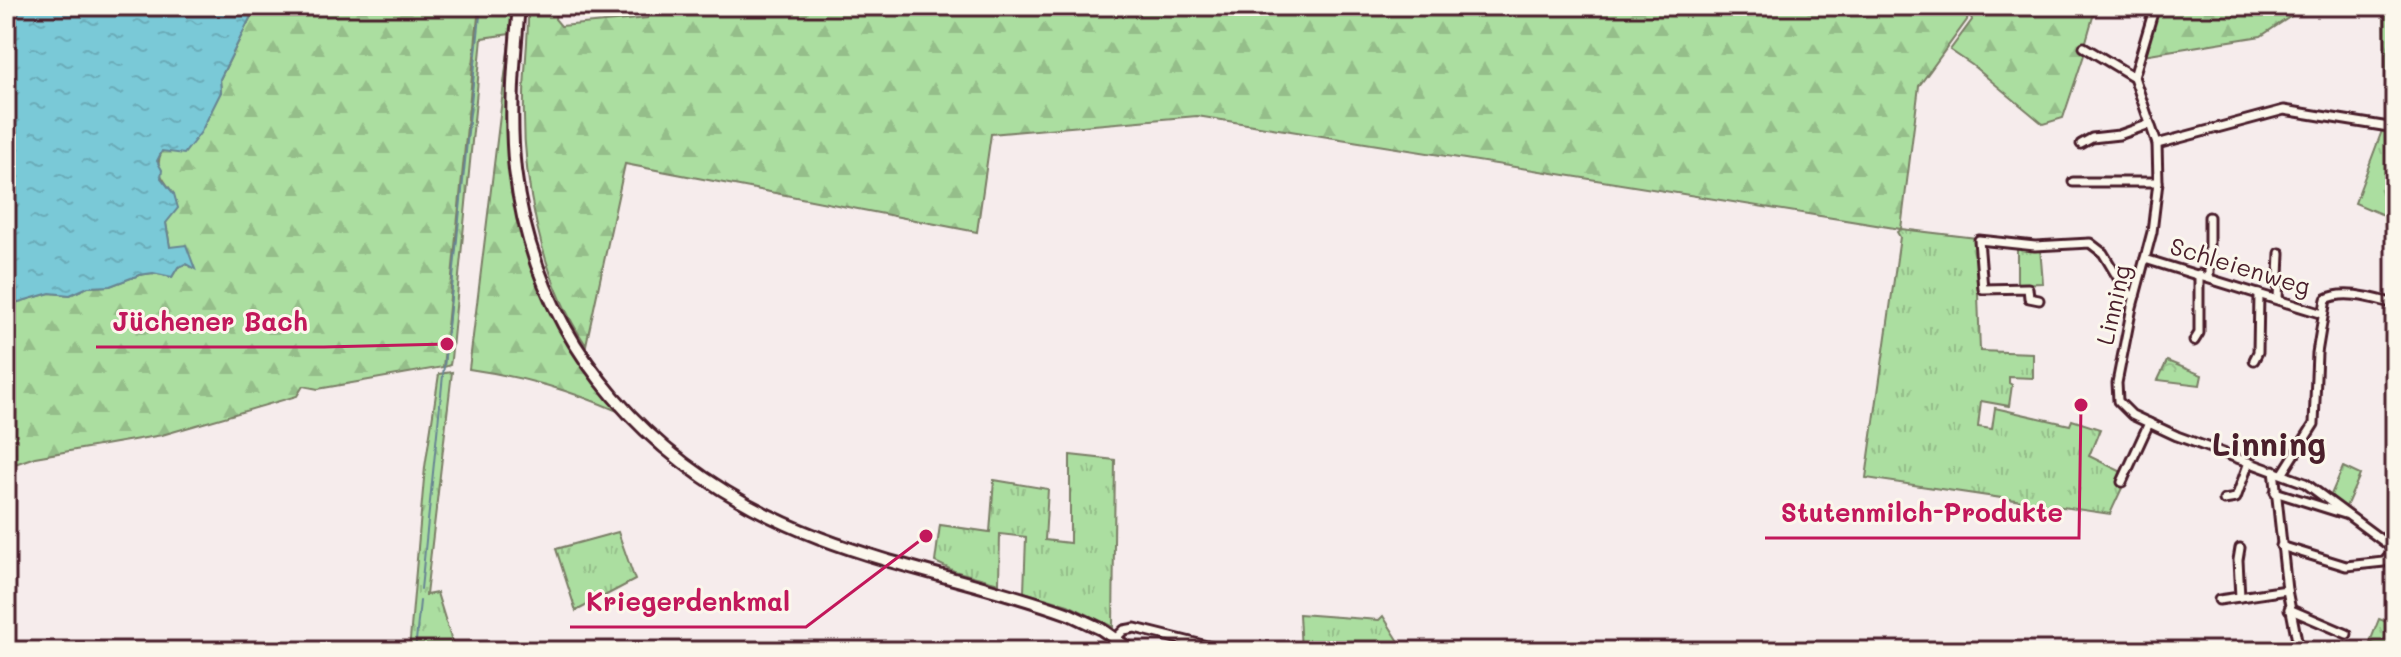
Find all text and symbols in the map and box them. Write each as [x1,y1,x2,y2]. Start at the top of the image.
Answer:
street label: Schleienweg [2167,230,2314,302]
street label: Linning [2088,262,2137,348]
callout: Jüchener Bach [96,297,324,347]
text: Jüchener Bach [112,304,308,338]
district label: Linning [2212,422,2326,464]
callout: Stutenmilch-Produkte [1765,488,2079,538]
text: Stutenmilch-Produkte [1781,495,2063,529]
callout: Kriegerdenkmal [570,577,806,627]
text: Kriegerdenkmal [586,584,790,618]

